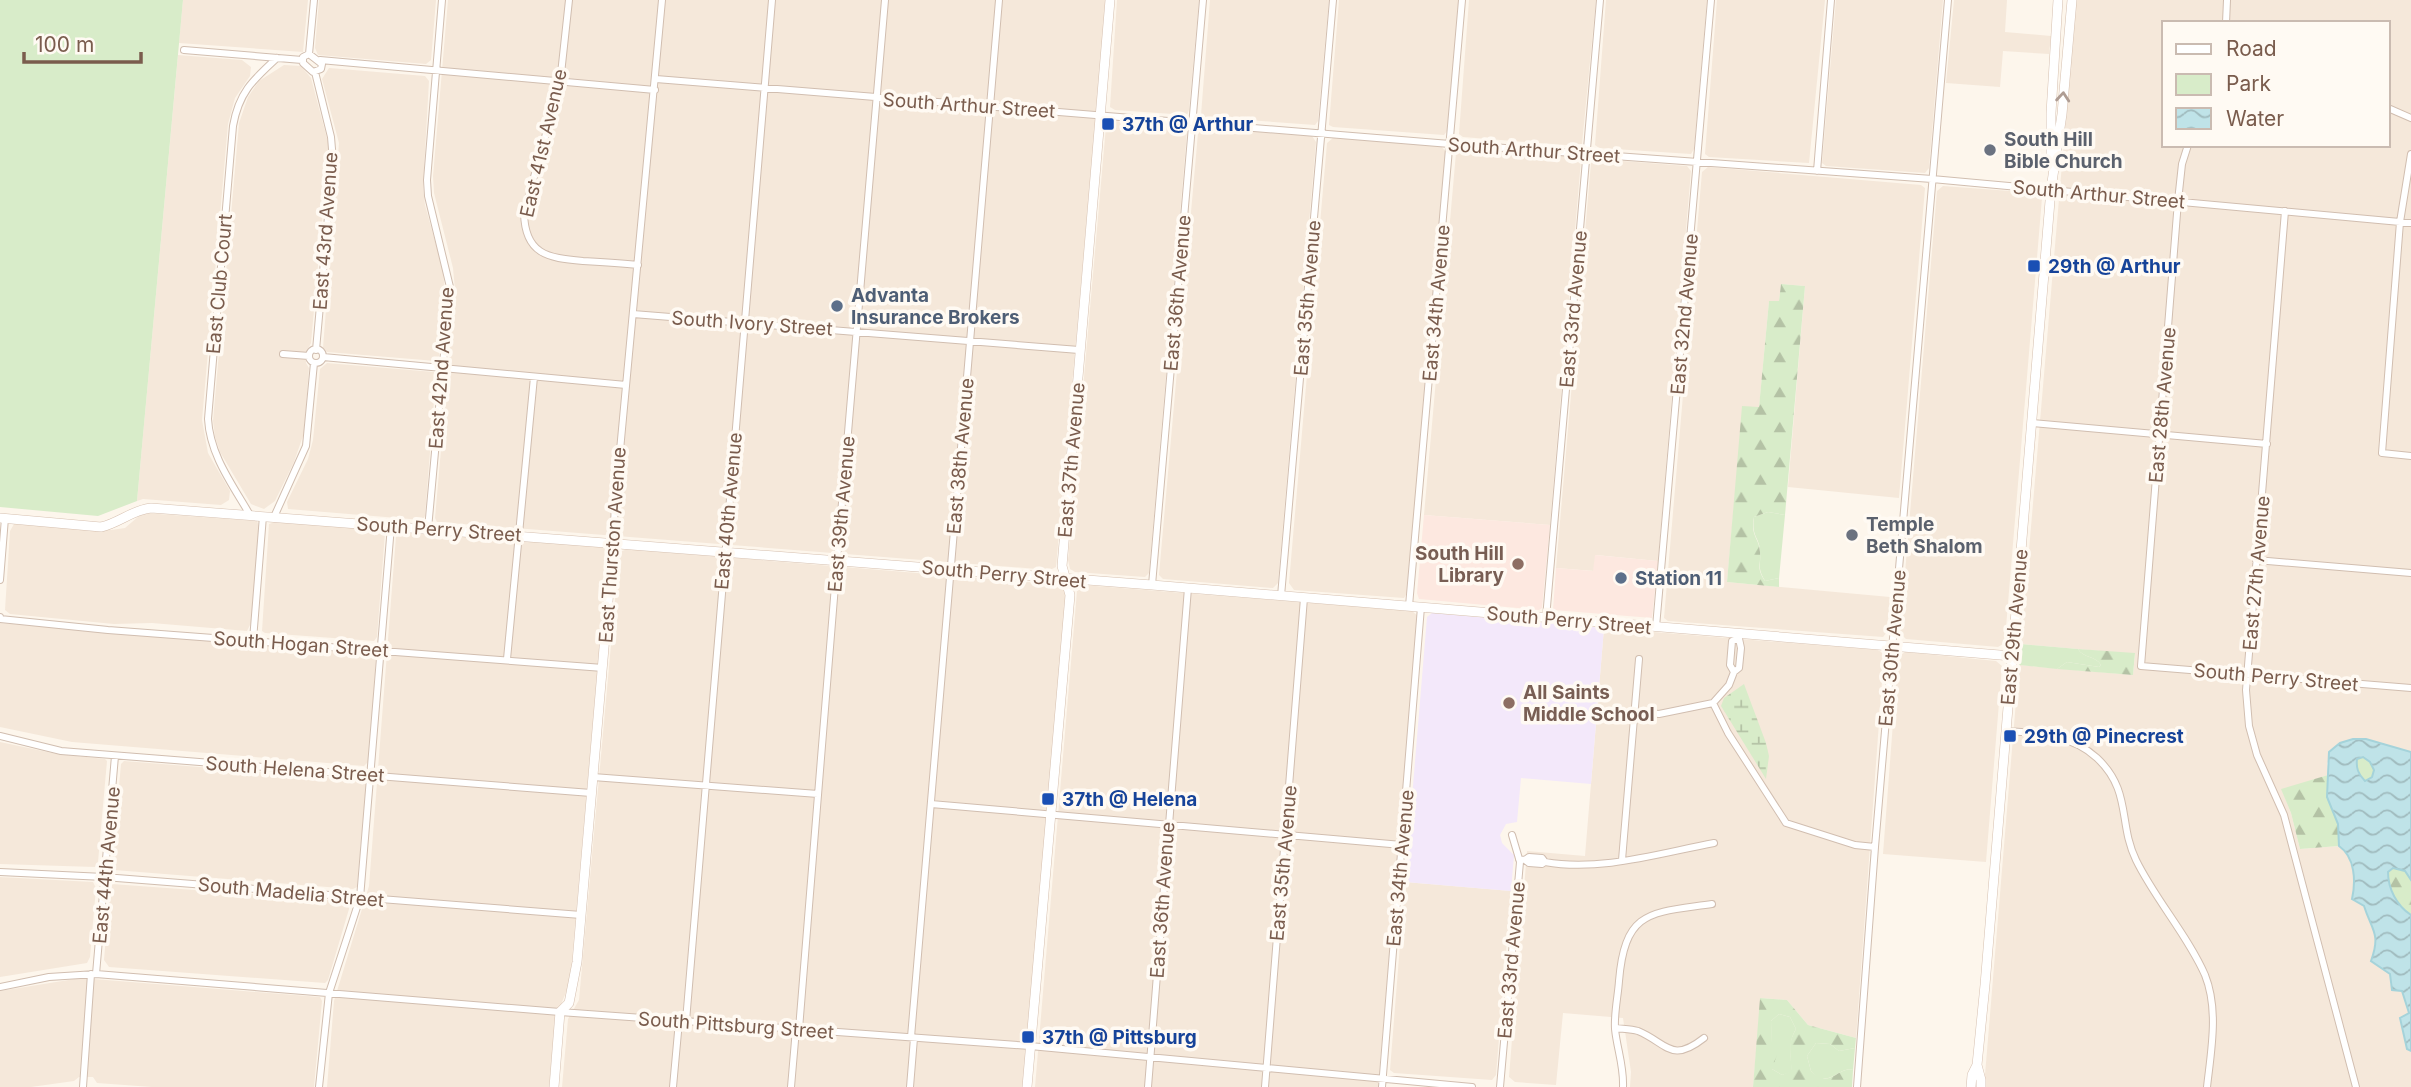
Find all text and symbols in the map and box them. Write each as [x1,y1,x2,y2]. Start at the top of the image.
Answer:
scale bar [24,21,142,65]
legend [2162,21,2390,147]
text: 100 m [35,32,94,57]
text: Road [2226,36,2277,61]
street label: East 41st Avenue [515,67,572,220]
text: Park [2226,71,2271,96]
street label: South Arthur Street [882,88,1056,123]
one-way arrow [2055,91,2070,102]
text: Water [2226,106,2284,131]
place label: 37th @ Arthur [1122,113,1253,136]
marker: 37th @ Arthur [1100,116,1116,132]
place label: South Hill Bible Church [2004,128,2123,173]
street label: South Arthur Street [1447,133,1621,168]
marker: South Hill Bible Church [1982,142,1998,158]
street label: East 43rd Avenue [309,151,342,311]
street label: South Arthur Street [2012,176,2186,213]
street label: East Club Court [202,213,237,355]
street label: East 36th Avenue [1159,214,1196,372]
street label: East 35th Avenue [1289,219,1326,377]
street label: East 34th Avenue [1418,224,1455,382]
street label: East 33rd Avenue [1555,229,1592,389]
street label: East 32nd Avenue [1666,232,1703,396]
place label: 29th @ Arthur [2048,255,2181,278]
marker: 29th @ Arthur [2026,258,2042,274]
place label: Advanta Insurance Brokers [851,284,1020,329]
street label: East 42nd Avenue [424,286,459,450]
marker: Advanta Insurance Brokers [829,298,845,314]
street label: South Ivory Street [671,306,833,341]
street label: East 28th Avenue [2144,326,2181,484]
street label: East 38th Avenue [942,377,979,535]
street label: East 37th Avenue [1053,381,1090,539]
street label: East 40th Avenue [710,431,747,591]
street label: East 39th Avenue [823,435,860,593]
street label: East Thurston Avenue [594,446,631,644]
street label: East 27th Avenue [2238,495,2275,652]
street label: South Perry Street [356,512,522,547]
place label: Temple Beth Shalom [1866,513,1983,558]
marker: Temple Beth Shalom [1844,527,1860,543]
place label: South Hill Library [1415,542,1505,587]
street label: East 29th Avenue [1996,548,2033,706]
street label: South Perry Street [921,556,1087,593]
marker: South Hill Library [1510,556,1526,572]
place label: Station 11 [1635,567,1722,590]
street label: East 30th Avenue [1874,569,1911,727]
marker: Station 11 [1613,570,1629,586]
street label: South Perry Street [1486,602,1652,639]
street label: South Hogan Street [213,627,389,662]
street label: South Perry Street [2193,659,2359,696]
place label: All Saints Middle School [1523,681,1655,726]
marker: All Saints Middle School [1501,695,1517,711]
place label: 29th @ Pinecrest [2024,725,2184,748]
marker: 29th @ Pinecrest [2002,728,2018,744]
street label: South Helena Street [205,752,385,787]
street label: East 35th Avenue [1265,784,1302,942]
street label: East 44th Avenue [88,785,125,945]
place label: 37th @ Helena [1062,788,1197,811]
street label: East 34th Avenue [1382,789,1419,947]
marker: 37th @ Helena [1040,791,1056,807]
street label: East 36th Avenue [1146,821,1179,979]
street label: South Madelia Street [197,873,385,912]
street label: East 33rd Avenue [1493,880,1530,1040]
street label: South Pittsburg Street [637,1007,835,1044]
place label: 37th @ Pittsburg [1042,1026,1197,1049]
marker: 37th @ Pittsburg [1020,1029,1036,1045]

